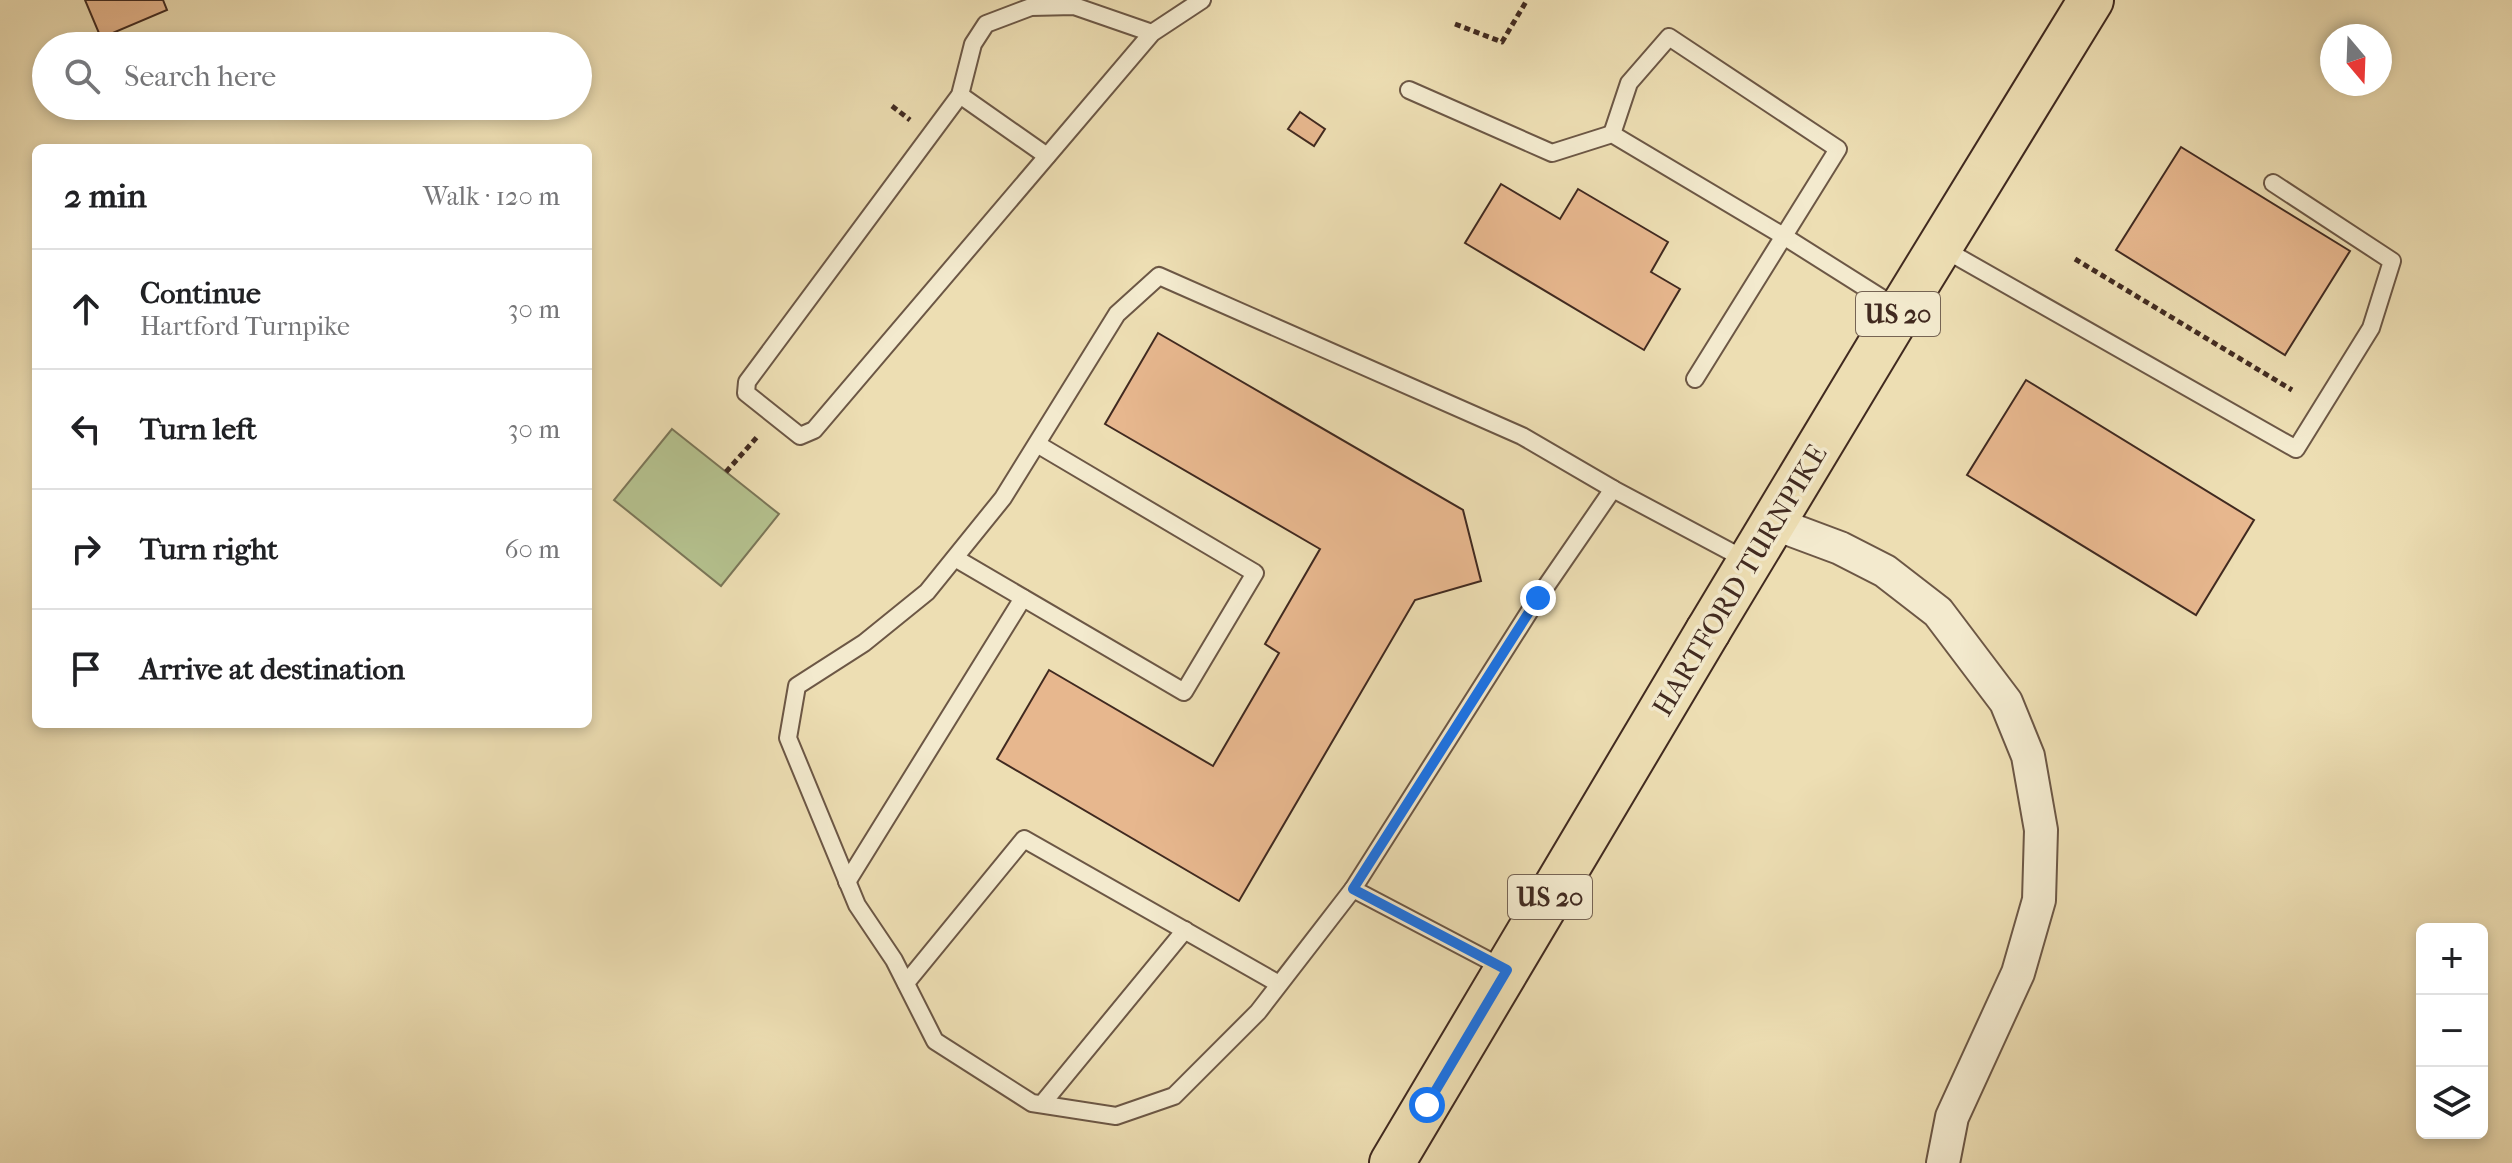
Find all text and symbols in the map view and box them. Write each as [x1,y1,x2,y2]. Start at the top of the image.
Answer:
north arrow [2320,24,2392,96]
search box [32,32,592,120]
icon: search [60,54,104,98]
text: Search here [124,59,276,94]
text: 2 min [64,176,147,216]
text: Walk · 120 m [423,181,560,212]
text: Continue [140,276,261,311]
icon: ahead [64,287,108,331]
road number: US 20 [1856,292,1940,336]
text: 30 m [508,294,560,325]
text: Hartford Turnpike [140,311,350,342]
icon: left [64,407,108,451]
text: Turn left [140,412,257,447]
text: 30 m [508,414,560,445]
street label: HARTFORD TURNPIKE [1645,439,1834,722]
icon: right [64,527,108,571]
text: Turn right [140,532,278,567]
text: 60 m [504,534,560,565]
route end [1520,580,1556,616]
icon: arrive [64,647,108,691]
text: Arrive at destination [140,652,405,687]
road number: US 20 [1508,875,1592,919]
map controls [2416,923,2488,1139]
button: + [2416,923,2488,995]
button: − [2416,995,2488,1067]
button: layers [2416,1067,2488,1139]
route start [1409,1087,1445,1123]

